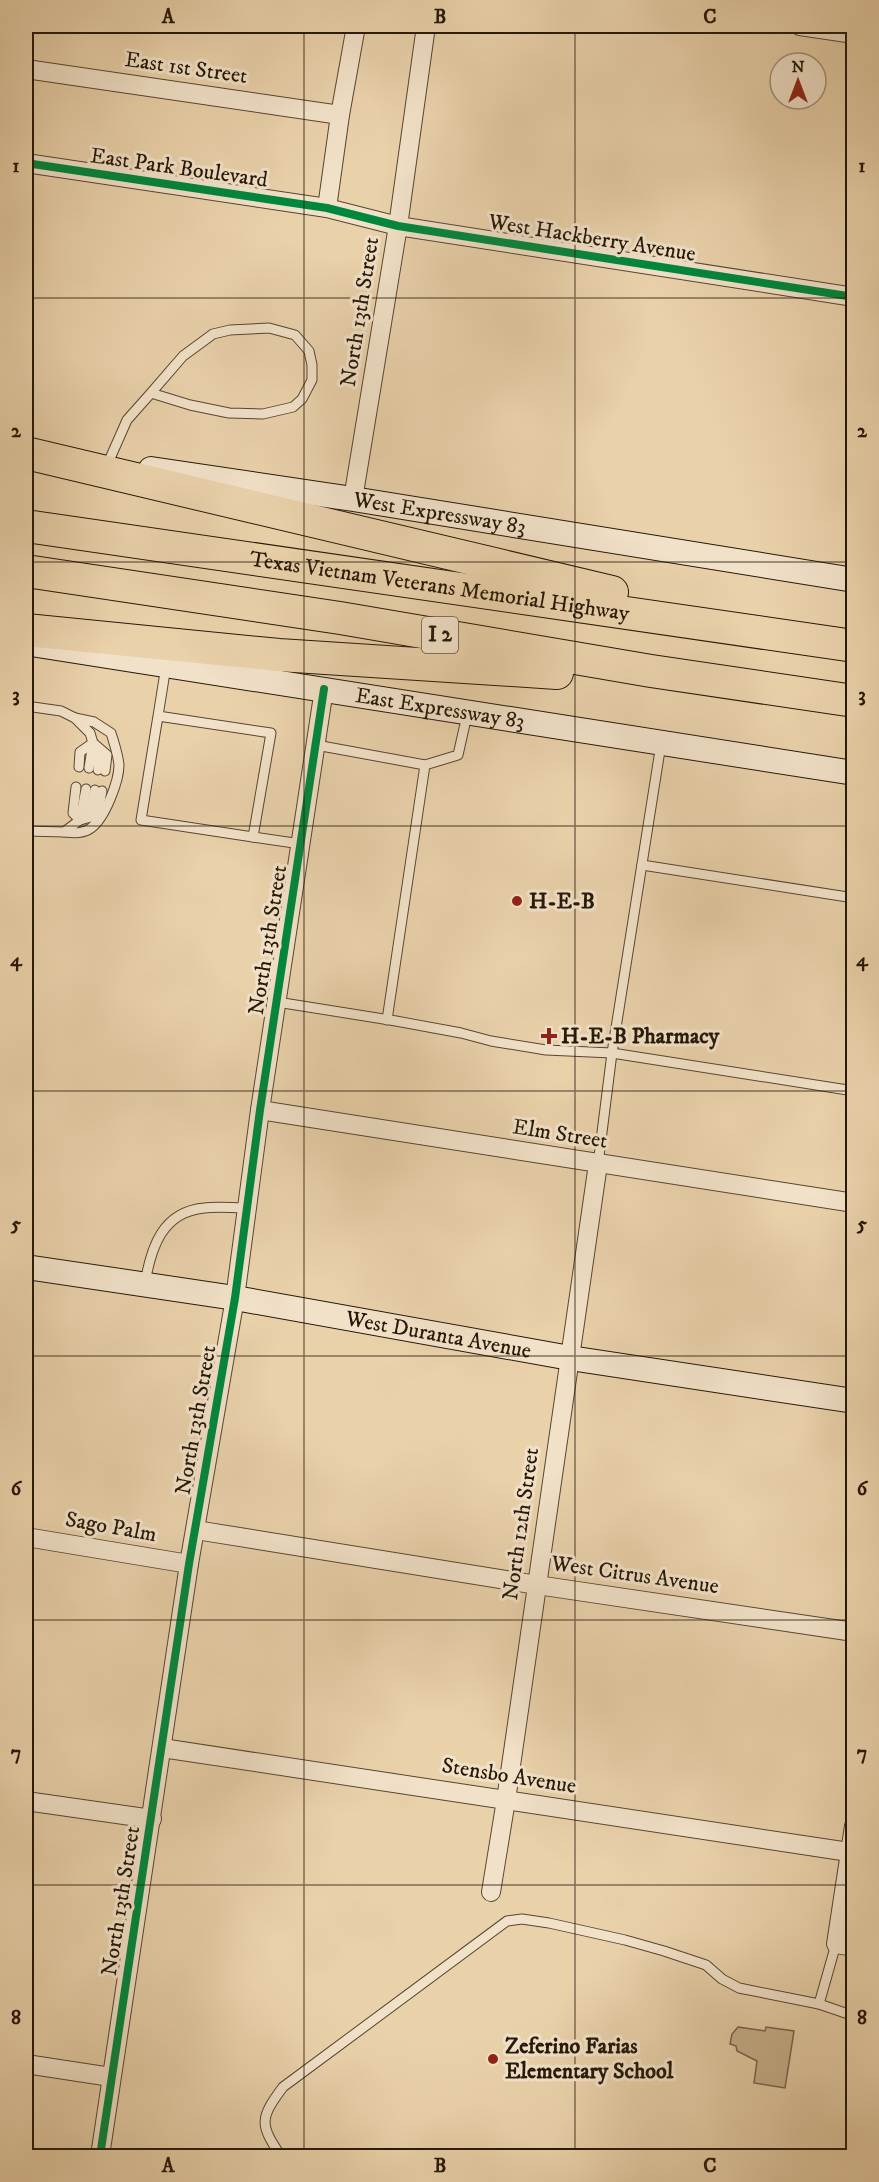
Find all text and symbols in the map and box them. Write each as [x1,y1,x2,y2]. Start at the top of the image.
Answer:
text: A [161,5,176,30]
text: B [434,5,446,30]
text: C [703,5,717,30]
street label: East 1st Street [123,46,249,90]
north arrow [768,51,828,111]
text: N [791,57,805,77]
street label: East Park Boulevard [89,142,269,194]
text: 1 [12,154,20,179]
text: 1 [858,154,866,179]
street label: West Hackberry Avenue [485,208,698,268]
street label: North 13th Street [335,235,385,389]
text: 2 [11,419,22,444]
text: 2 [857,419,868,444]
street label: West Expressway 83 [350,486,528,540]
street label: Texas Vietnam Veterans Memorial Highway [248,545,632,627]
road number: I 2 [422,617,458,653]
street label: East Expressway 83 [353,682,527,735]
text: 3 [12,683,20,708]
text: 3 [858,683,866,708]
street label: North 13th Street [243,863,293,1017]
place label: H-E-B [529,888,595,915]
marker: H-E-B [510,894,524,908]
text: 4 [10,948,23,973]
text: 4 [856,948,869,973]
place label: H-E-B Pharmacy [561,1023,720,1050]
marker: H-E-B Pharmacy [542,1029,556,1043]
street label: Elm Street [511,1113,609,1155]
text: 5 [10,1212,21,1237]
text: 5 [856,1212,867,1237]
street label: West Duranta Avenue [343,1304,533,1364]
street label: North 13th Street [170,1343,222,1497]
street label: North 12th Street [497,1446,545,1602]
text: 6 [11,1477,23,1502]
text: 6 [857,1477,869,1502]
street label: Sago Palm [63,1506,159,1548]
street label: West Citrus Avenue [549,1550,720,1600]
text: 7 [11,1741,21,1766]
text: 7 [857,1741,867,1766]
street label: Stensbo Avenue [440,1752,578,1800]
street label: North 13th Street [96,1824,146,1978]
text: 8 [11,2006,21,2031]
text: 8 [857,2006,867,2031]
place label: Zeferino Farias Elementary School [505,2033,674,2085]
marker: Zeferino Farias Elementary School [486,2052,500,2066]
text: A [161,2154,176,2179]
text: B [434,2154,446,2179]
text: C [703,2154,717,2179]

